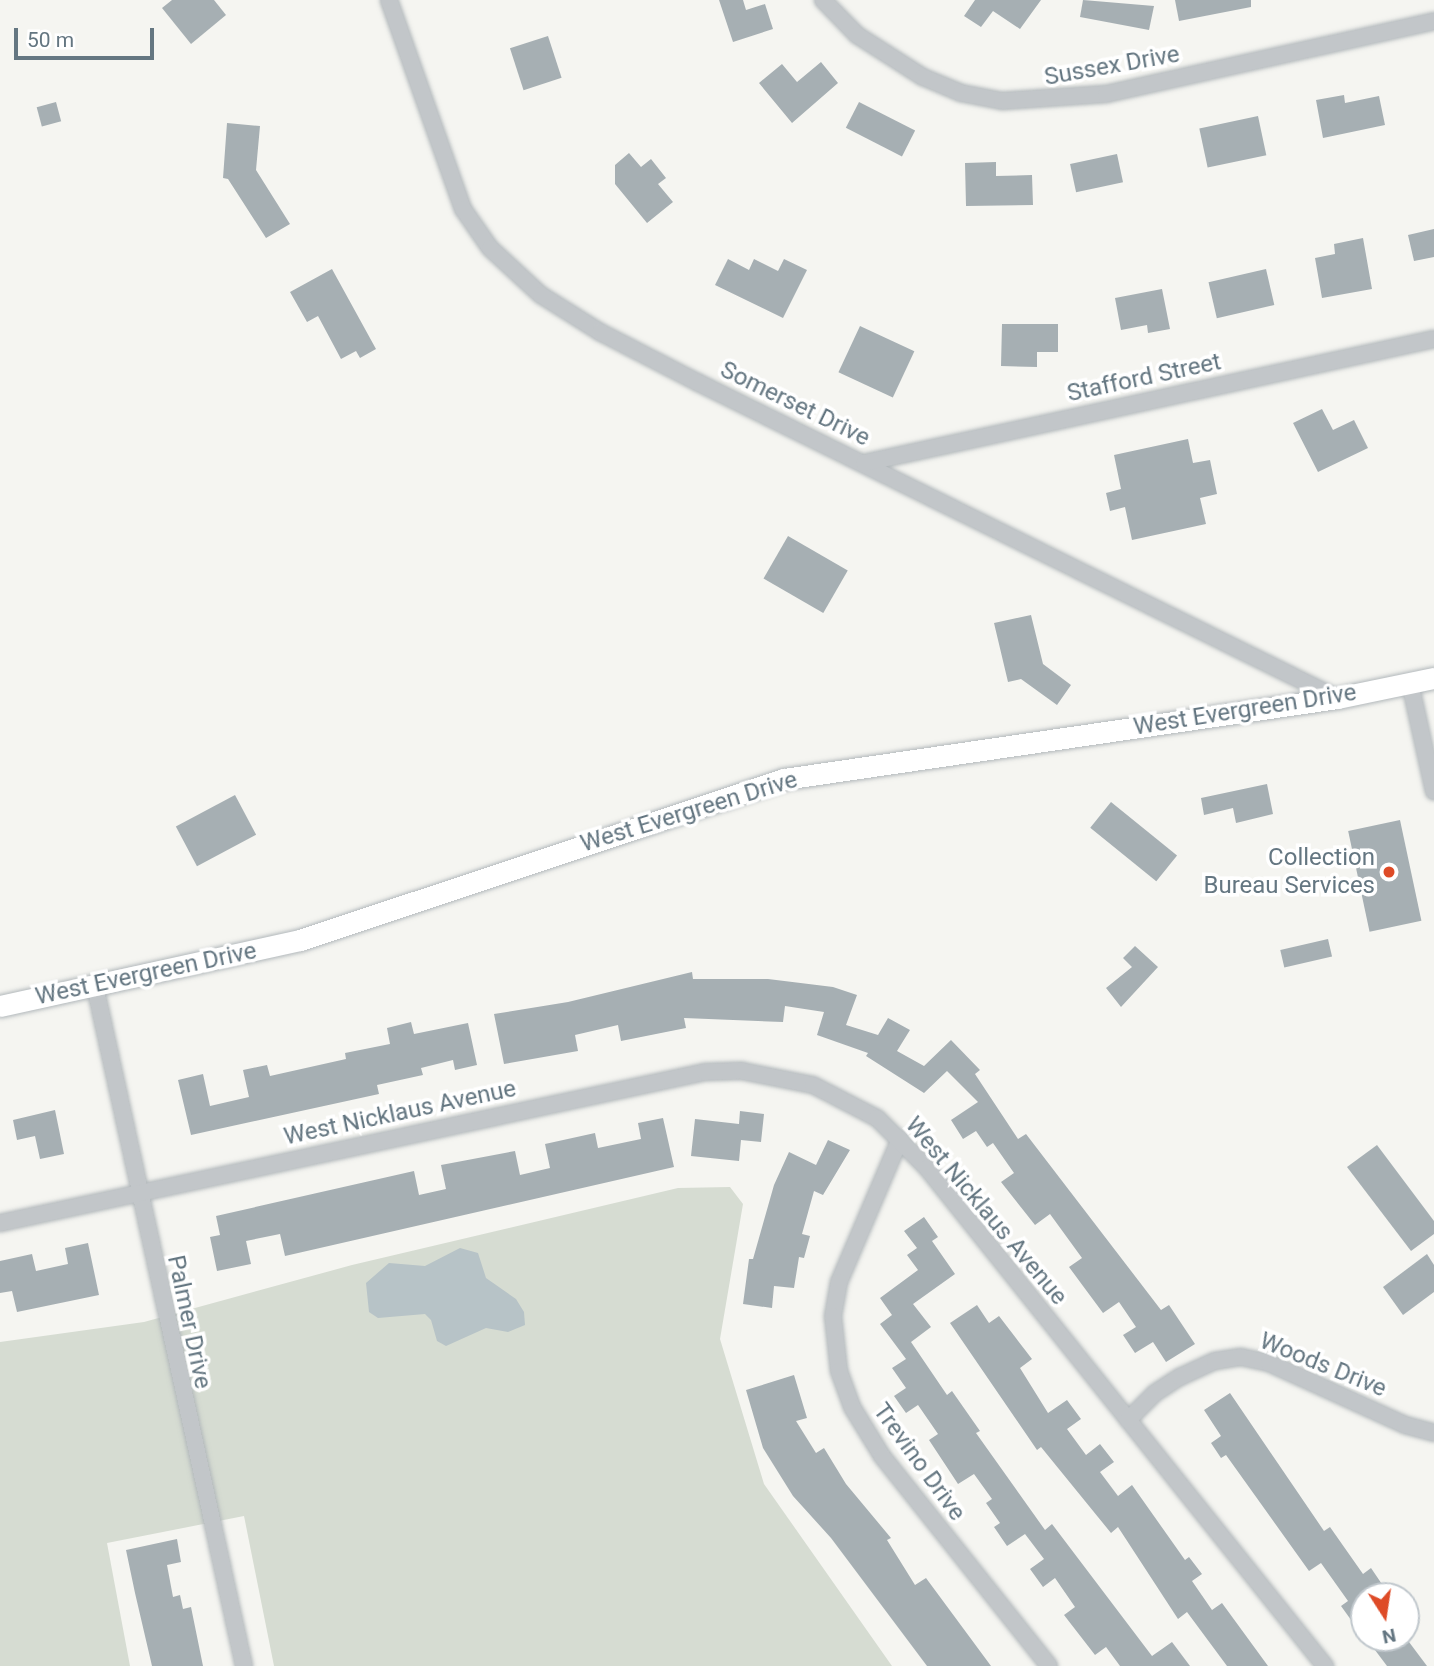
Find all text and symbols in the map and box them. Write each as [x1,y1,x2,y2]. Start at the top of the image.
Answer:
scale bar [18,14,158,58]
text: 50 m [27,28,74,52]
street label: Sussex Drive [1042,40,1182,92]
street label: Stafford Street [1065,348,1223,408]
street label: Somerset Drive [716,355,874,453]
street label: West Evergreen Drive [1132,678,1358,742]
street label: West Evergreen Drive [577,765,801,859]
place label: Collection Bureau Services [1203,844,1375,900]
marker: Collection Bureau Services [1381,864,1397,880]
street label: West Evergreen Drive [33,936,259,1012]
street label: West Nicklaus Avenue [281,1074,519,1152]
street label: West Nicklaus Avenue [899,1111,1073,1311]
street label: Palmer Drive [161,1253,217,1391]
street label: Woods Drive [1255,1327,1391,1403]
street label: Trevino Drive [867,1398,971,1526]
north arrow [1350,1582,1420,1652]
text: N [1380,1623,1398,1649]

